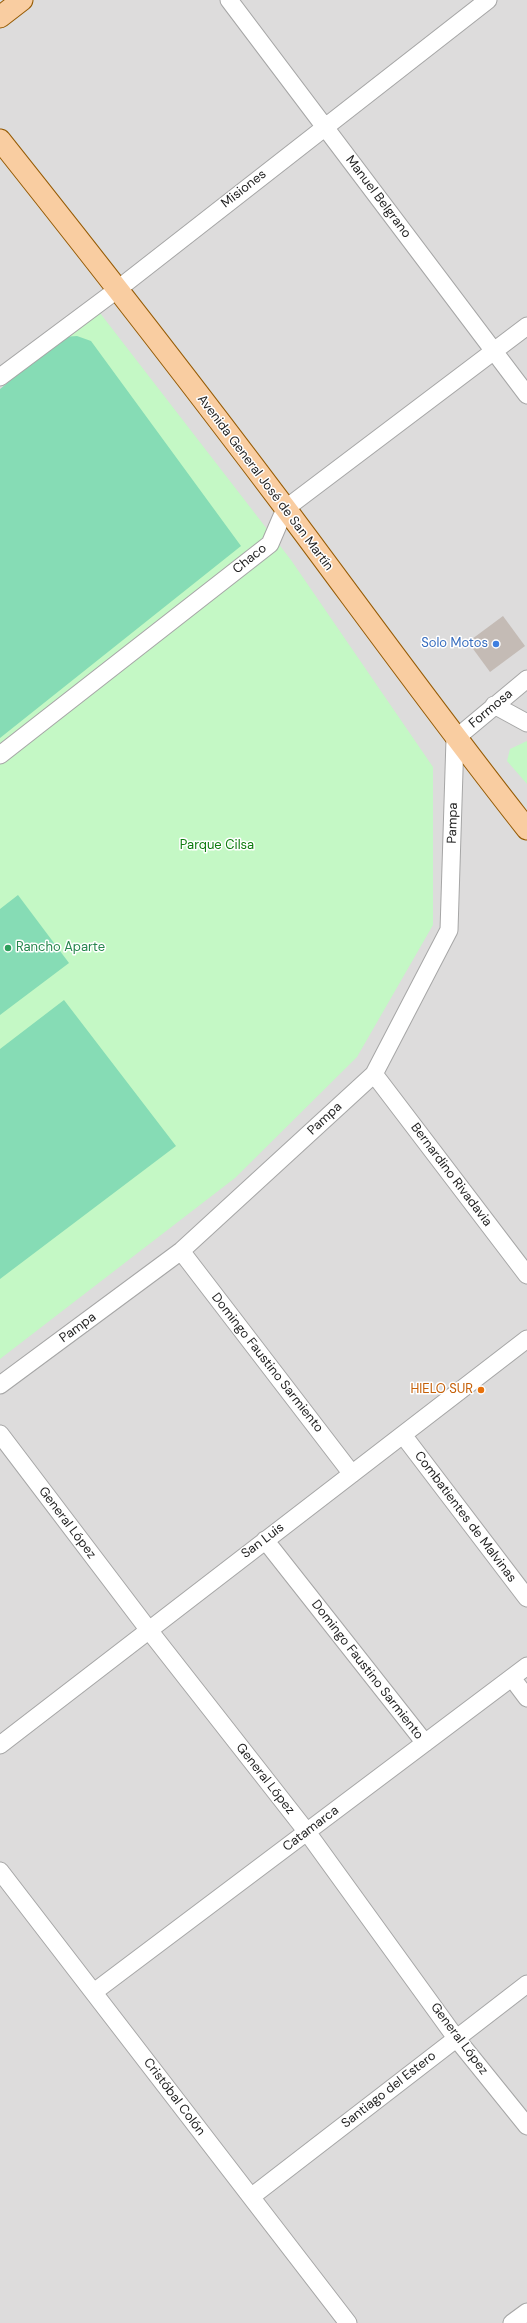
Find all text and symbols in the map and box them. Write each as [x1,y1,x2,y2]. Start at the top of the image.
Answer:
street label: Manuel Belgrano [342,153,414,241]
street label: Misiones [218,167,270,211]
street label: Avenida General José de San Martín [194,392,336,574]
street label: Chaco [230,541,270,577]
place label: Solo Motos [421,636,488,652]
marker: Solo Motos [491,639,501,649]
street label: Formosa [466,686,516,732]
street label: Pampa [444,802,462,844]
park label: Parque Cilsa [180,838,254,854]
place label: Rancho Aparte [16,940,105,956]
marker: Rancho Aparte [3,943,13,953]
street label: Pampa [305,1099,345,1139]
street label: Bernardino Rivadavia [407,1120,495,1230]
street label: Domingo Faustino Sarmiento [208,1290,326,1436]
street label: Pampa [57,1310,99,1346]
place label: HIELO SUR [410,1382,473,1398]
marker: HIELO SUR [476,1385,486,1395]
street label: Combatientes de Malvinas [411,1448,519,1586]
street label: General López [35,1484,99,1562]
street label: San Luis [239,1520,287,1562]
street label: Domingo Faustino Sarmiento [308,1597,426,1743]
street label: General López [232,1740,298,1818]
street label: Catamarca [280,1803,342,1855]
street label: General López [427,2000,491,2078]
street label: Santiago del Estero [339,2048,439,2132]
street label: Cristóbal Colón [140,2055,208,2139]

